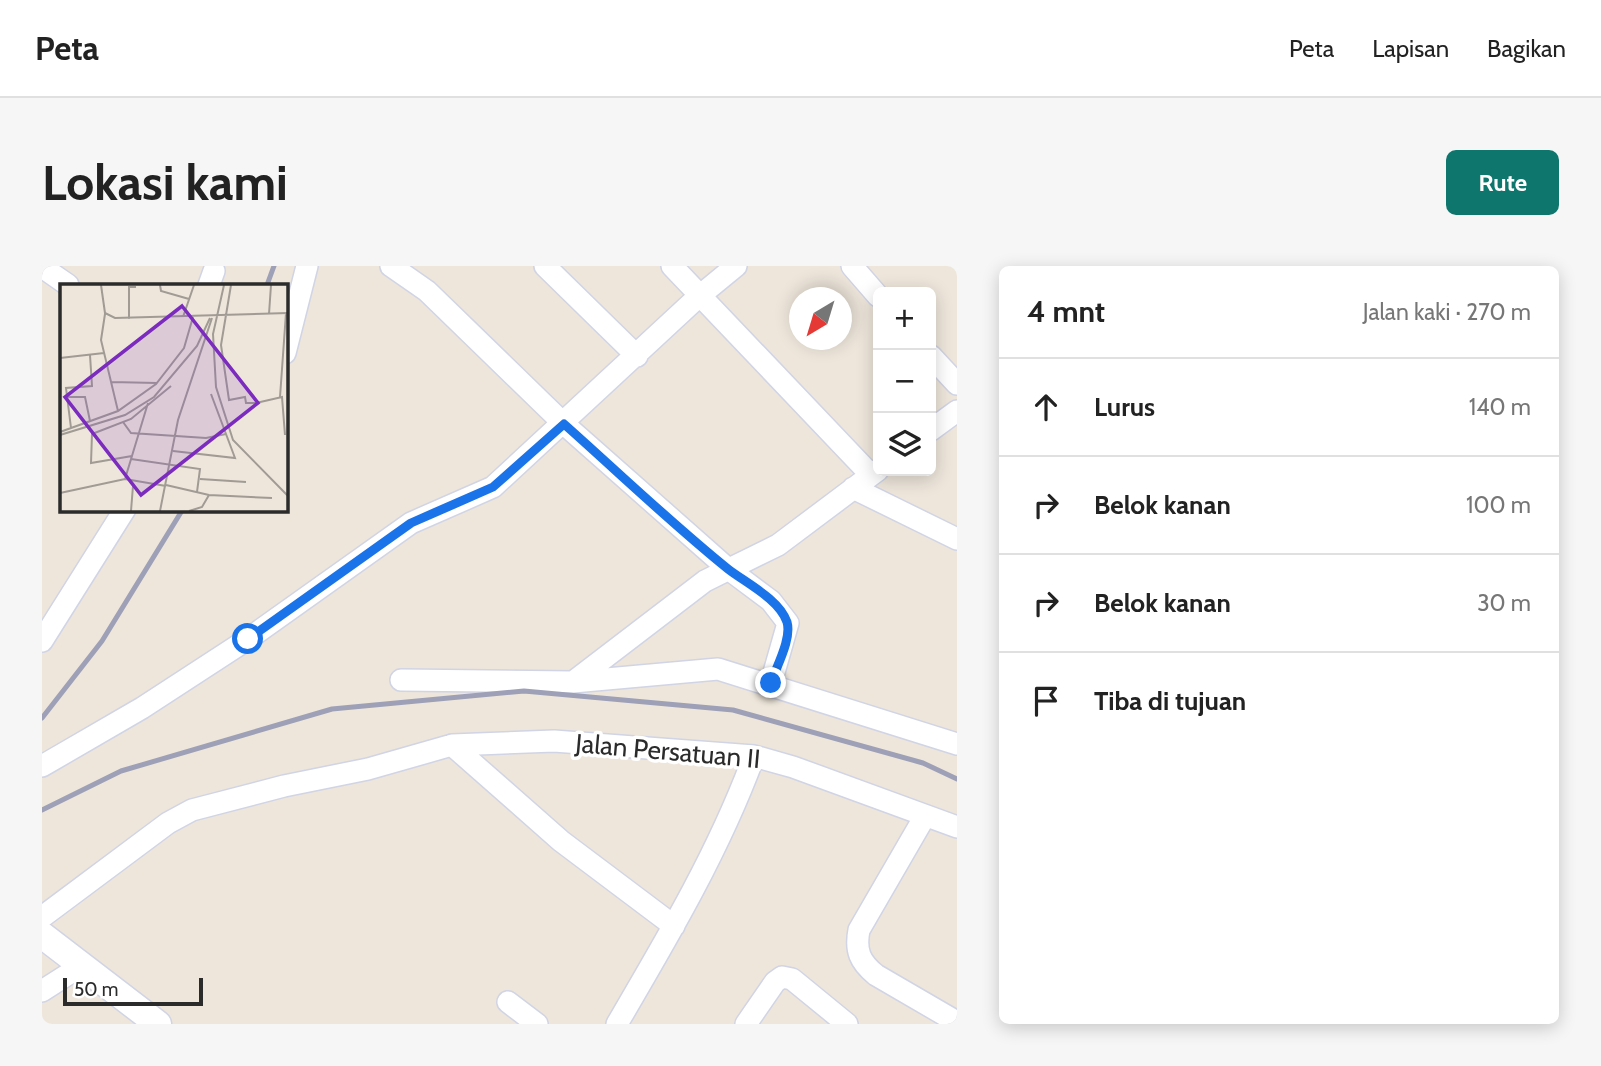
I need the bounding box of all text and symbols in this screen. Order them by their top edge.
text: Peta [35,28,99,68]
text: Peta [1289,34,1334,63]
text: Lapisan [1372,34,1449,63]
text: Bagikan [1487,34,1566,63]
button: Rute [1446,150,1559,215]
text: Lokasi kami [42,153,288,212]
inset map [60,284,287,511]
north arrow [789,287,852,350]
map controls [873,287,936,476]
button: + [873,287,936,350]
text: 4 mnt [1027,293,1105,330]
text: Jalan kaki · 270 m [1363,298,1531,326]
button: − [873,350,936,413]
icon: ahead [1027,388,1065,426]
text: Lurus [1094,391,1155,423]
text: 140 m [1469,393,1531,421]
button: layers [873,413,936,476]
icon: right [1027,486,1065,524]
text: Belok kanan [1094,489,1231,521]
text: 100 m [1466,491,1531,519]
icon: right [1027,584,1065,622]
text: Belok kanan [1094,587,1231,619]
text: 30 m [1477,589,1531,617]
route start [232,623,263,654]
route end [755,667,786,698]
icon: arrive [1027,682,1065,720]
text: Tiba di tujuan [1094,685,1246,717]
street label: Jalan Persatuan II [573,727,762,775]
scale bar [63,975,203,1007]
text: 50 m [74,978,118,1001]

